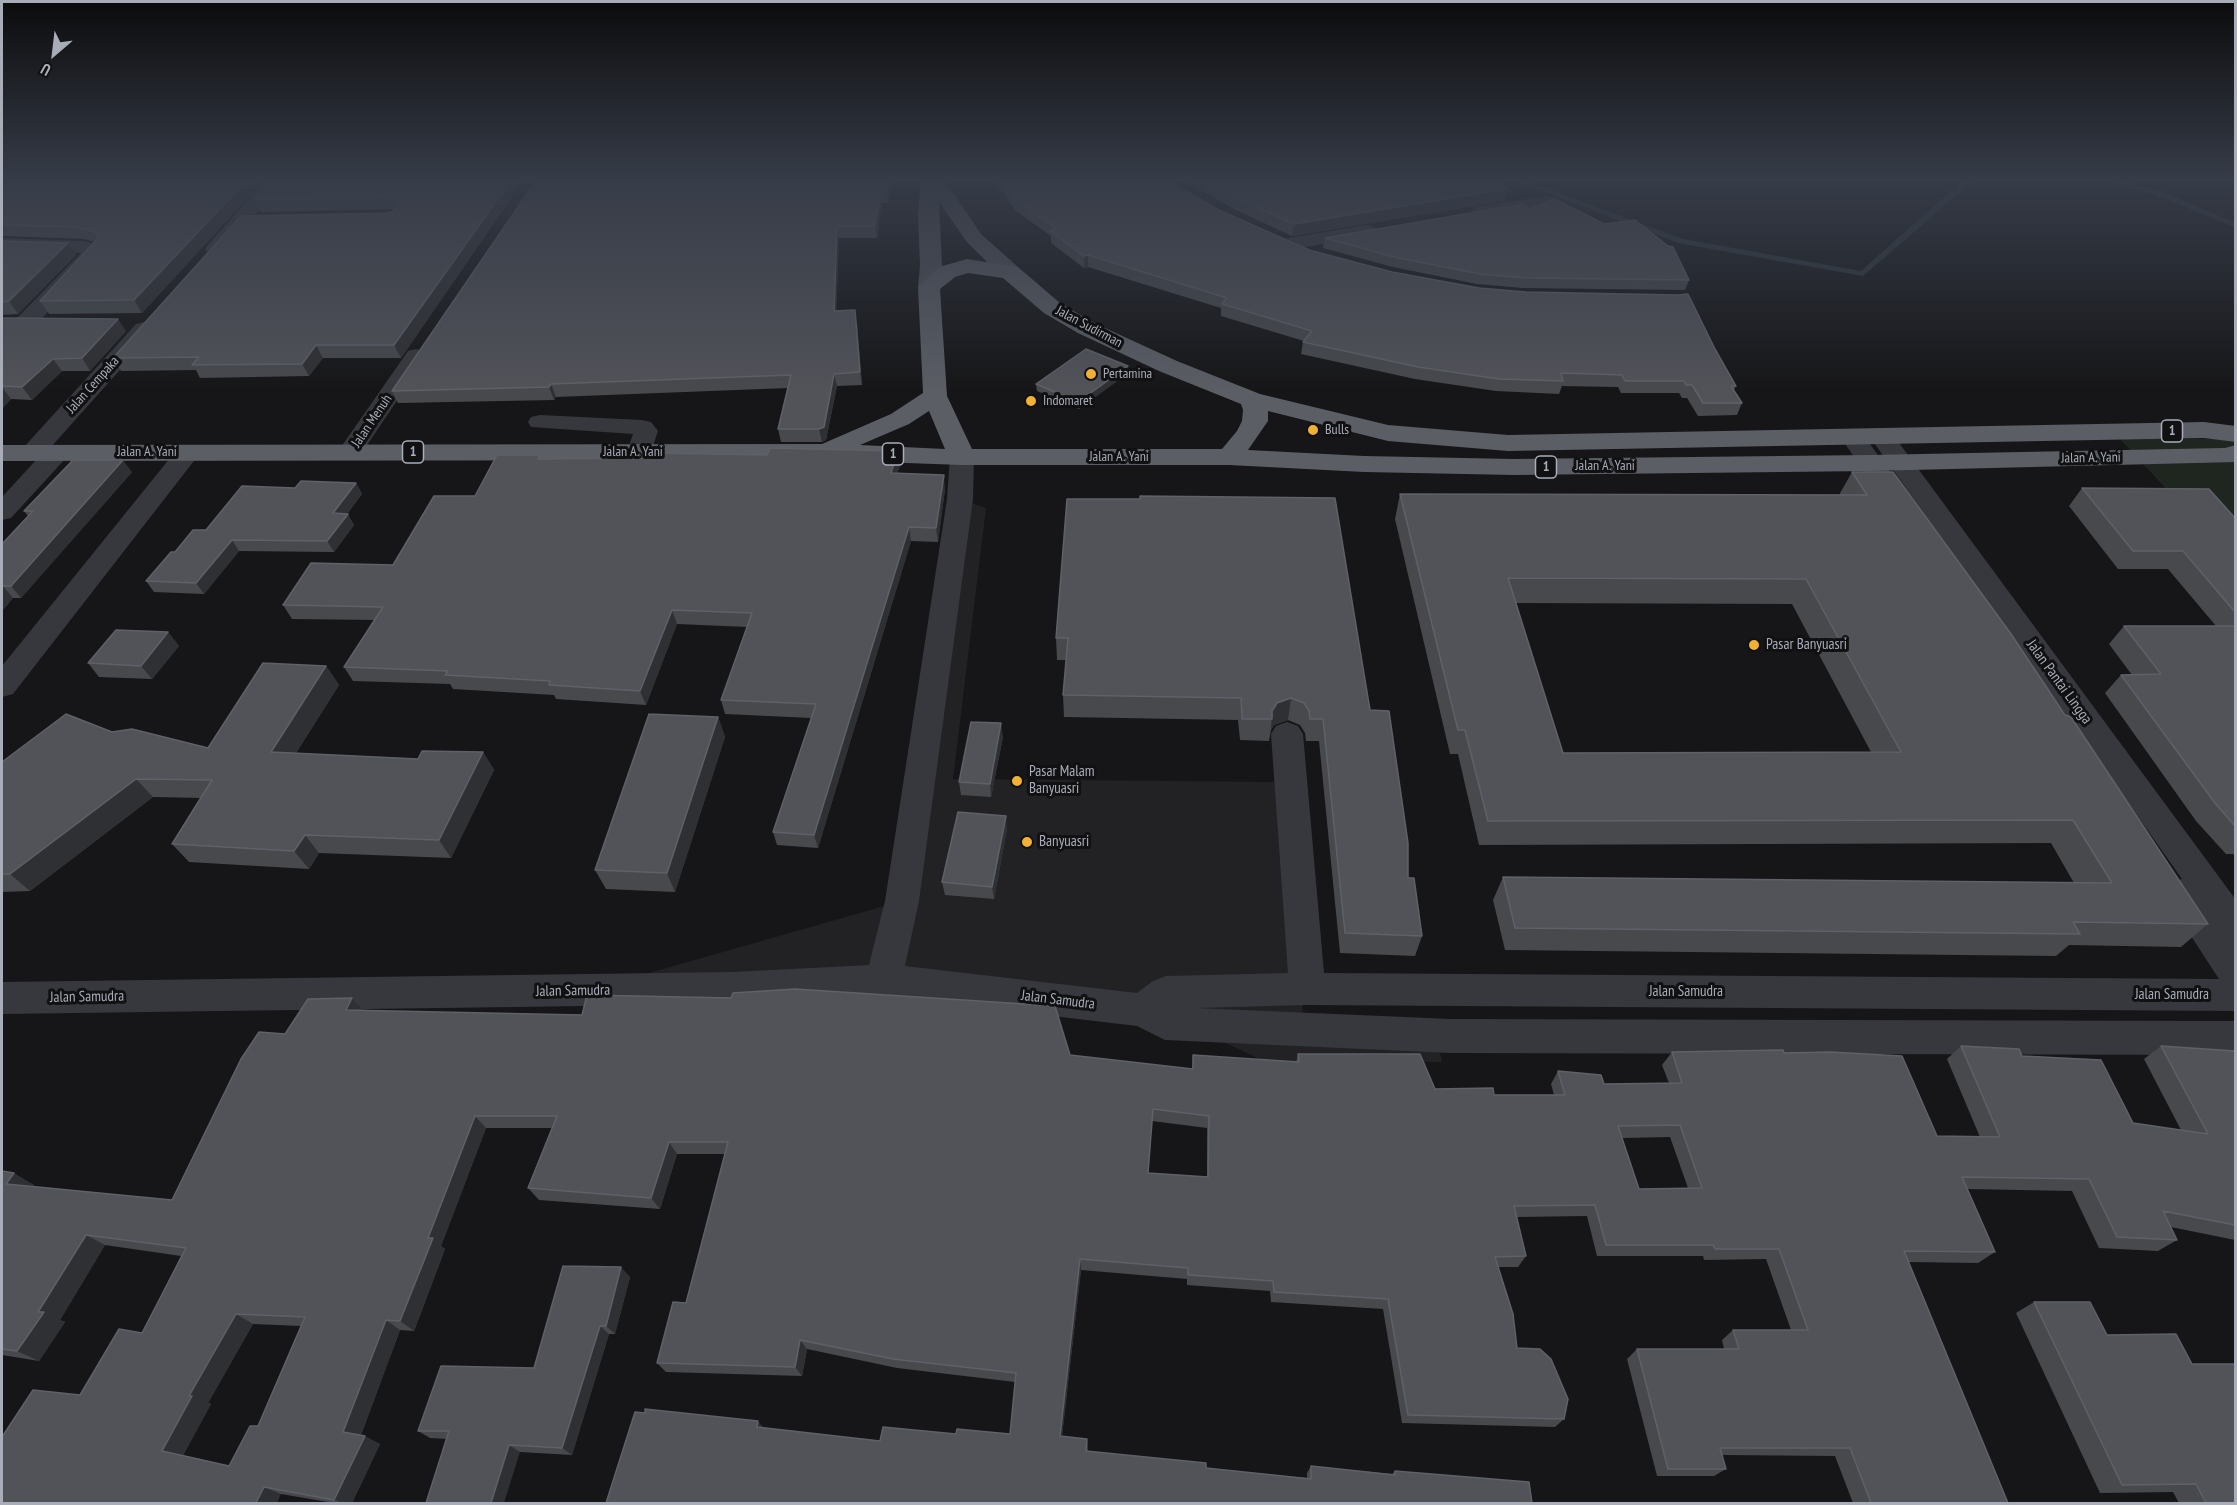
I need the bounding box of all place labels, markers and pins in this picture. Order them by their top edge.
place label: Pertamina [1103,366,1152,382]
marker: Pertamina [1084,367,1098,381]
place label: Indomaret [1043,393,1093,409]
marker: Indomaret [1024,394,1038,408]
place label: Bulls [1325,422,1349,438]
marker: Bulls [1306,423,1320,437]
place label: Pasar Banyuasri [1766,636,1847,654]
marker: Pasar Banyuasri [1747,638,1761,652]
place label: Pasar Malam Banyuasri [1029,763,1095,798]
marker: Pasar Malam Banyuasri [1010,774,1024,788]
place label: Banyuasri [1039,833,1089,851]
marker: Banyuasri [1020,835,1034,849]

